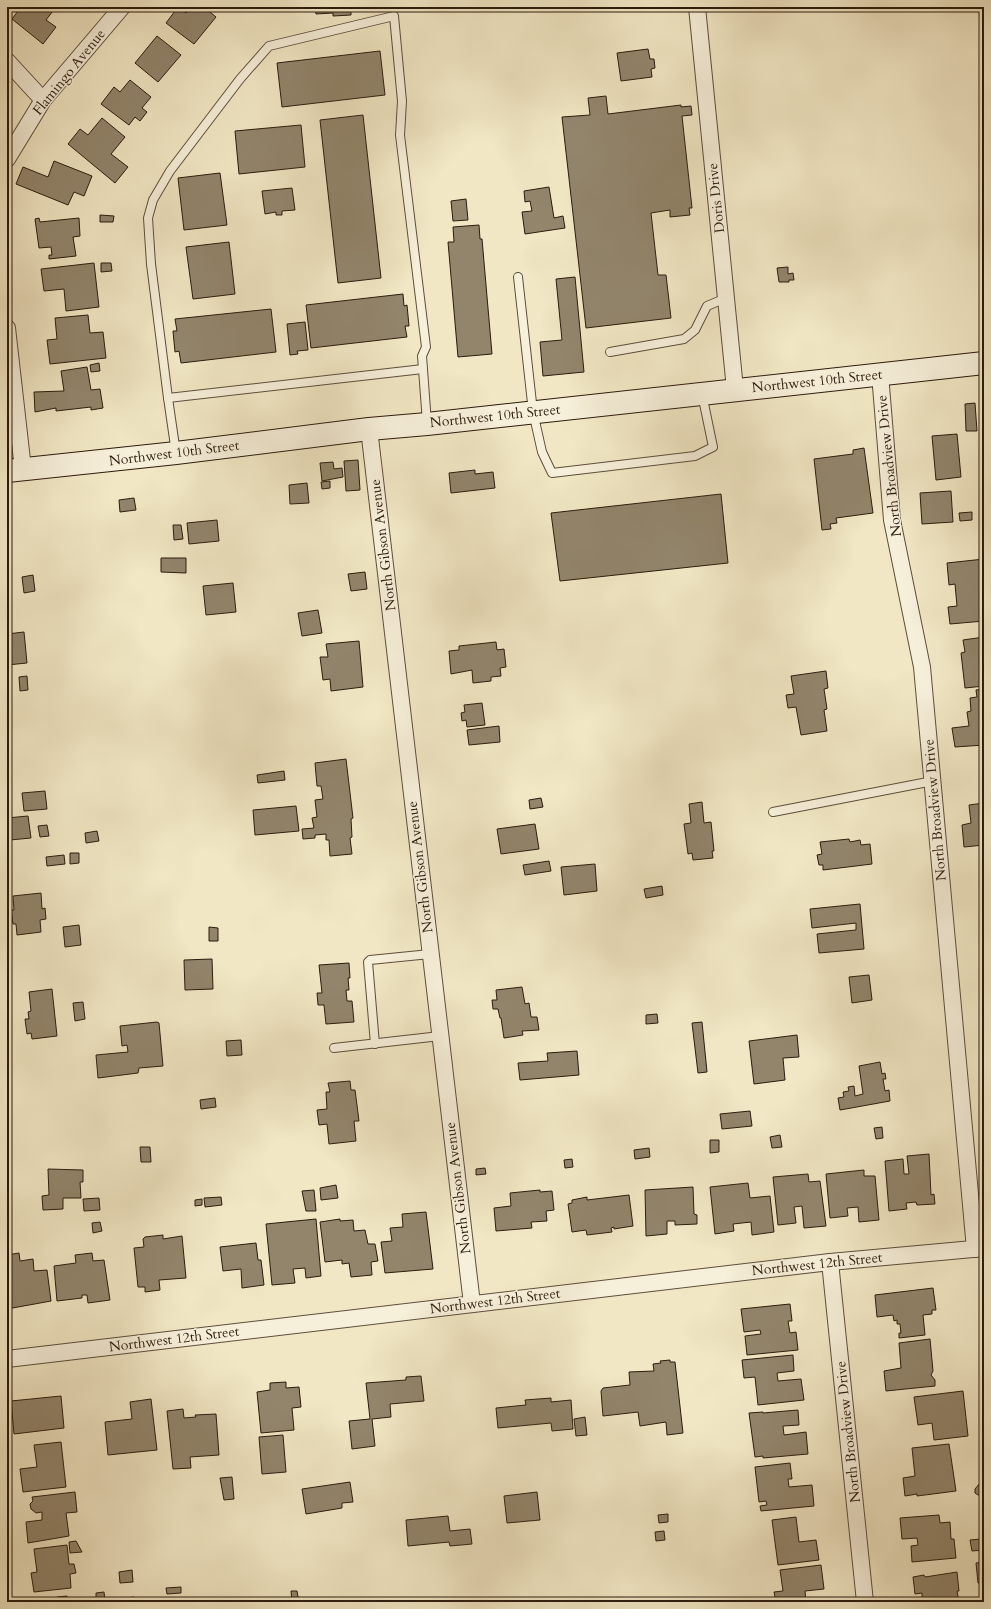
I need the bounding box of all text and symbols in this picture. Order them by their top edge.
street label: Flamingo Avenue [28,25,110,119]
street label: Doris Drive [703,162,729,234]
street label: Northwest 10th Street [751,365,884,397]
street label: North Broadview Drive [872,394,906,538]
street label: Northwest 10th Street [429,400,562,432]
street label: Northwest 10th Street [108,436,241,470]
street label: North Gibson Avenue [366,478,400,612]
street label: North Broadview Drive [919,738,951,882]
street label: North Gibson Avenue [403,800,437,934]
street label: North Gibson Avenue [441,1121,475,1255]
street label: Northwest 12th Street [751,1248,884,1280]
street label: Northwest 12th Street [429,1284,562,1318]
street label: Northwest 12th Street [108,1322,241,1356]
street label: North Broadview Drive [831,1360,865,1504]

